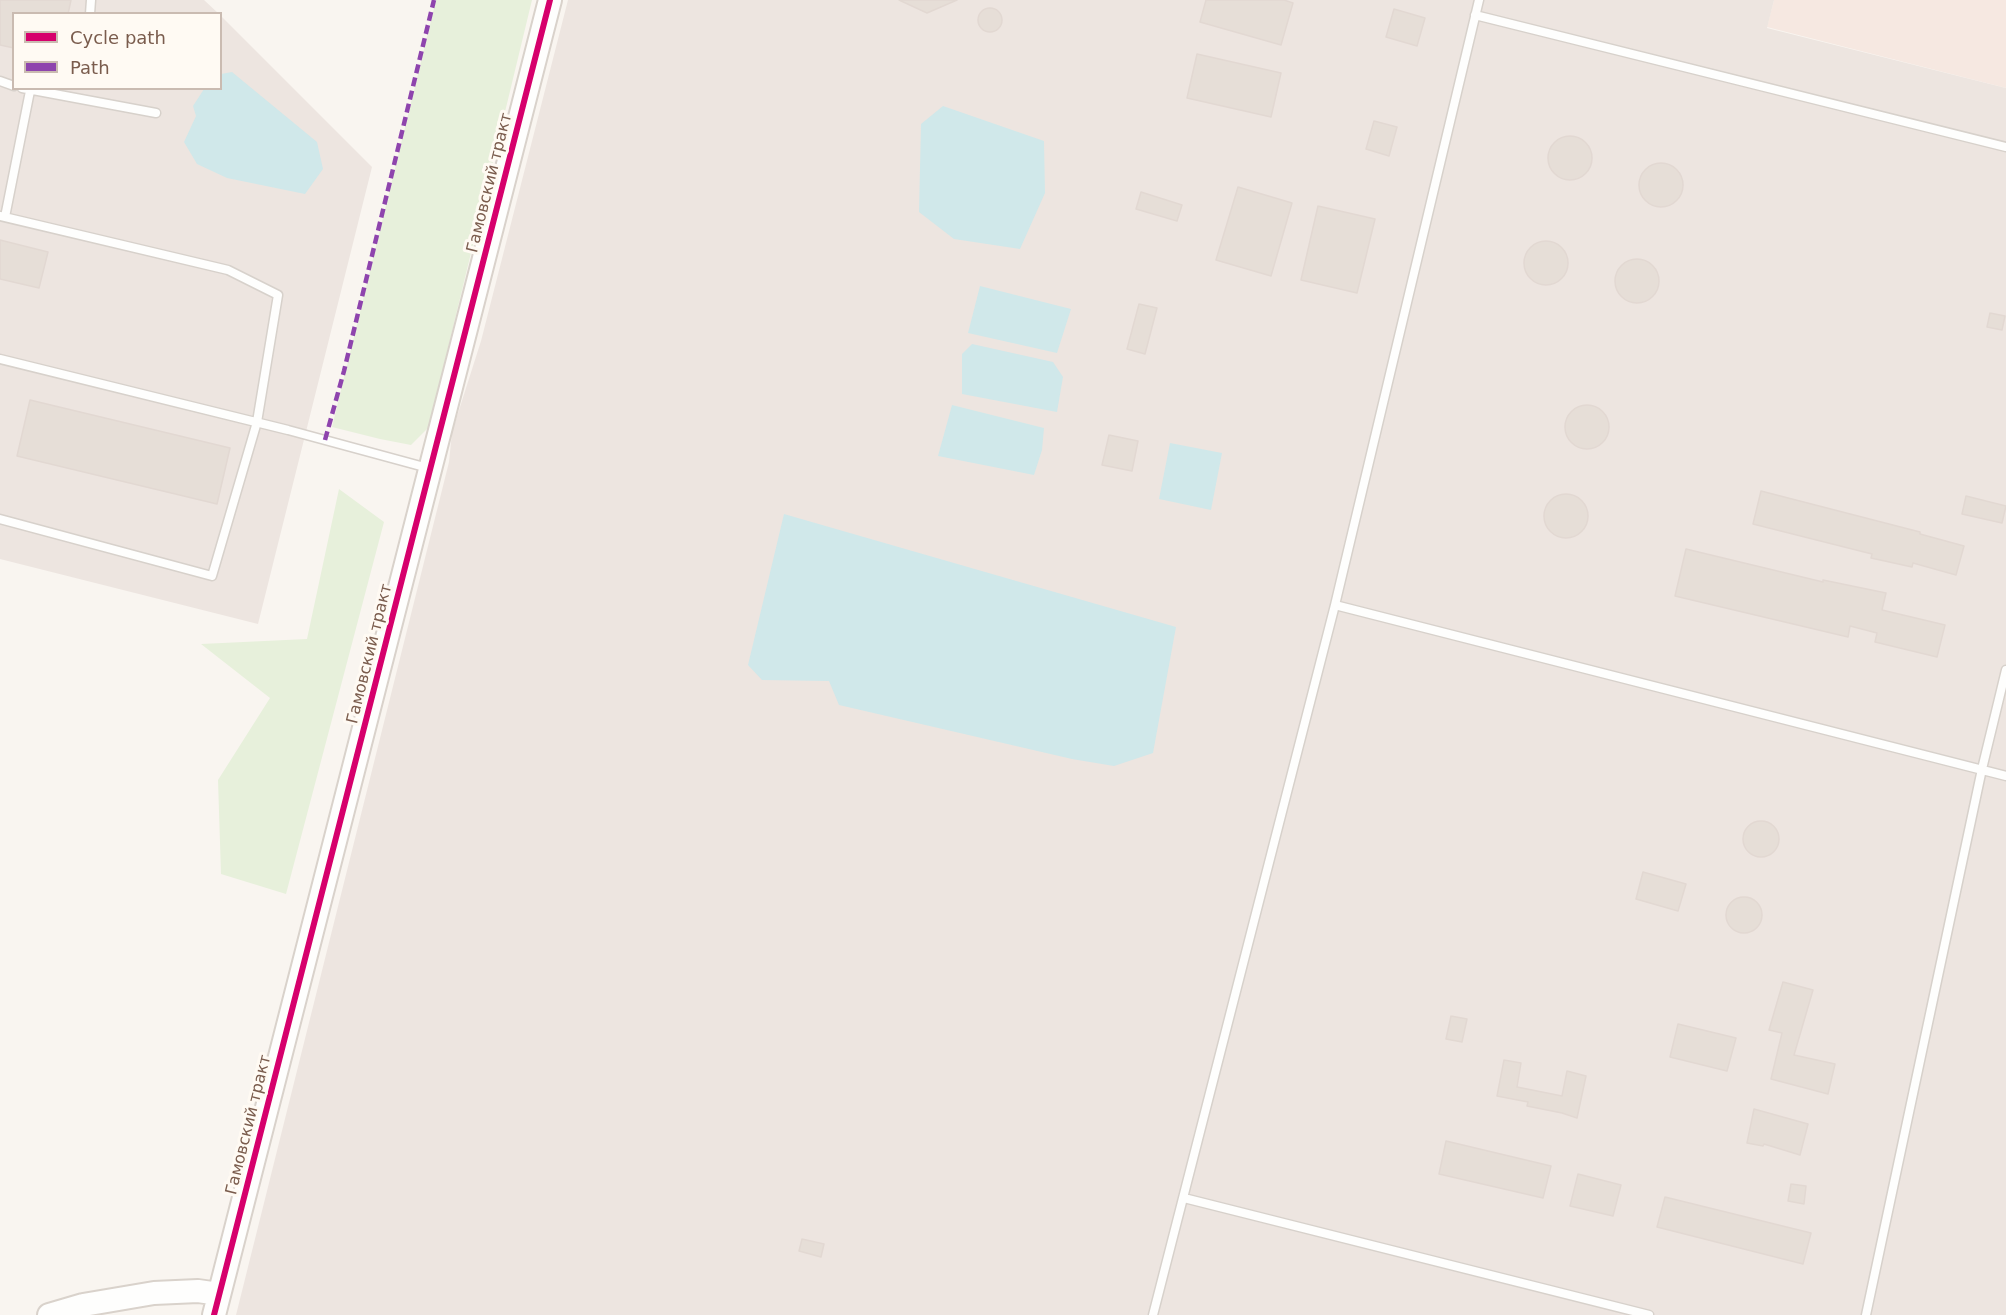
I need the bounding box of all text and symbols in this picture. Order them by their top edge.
legend [12,12,222,90]
text: Cycle path [70,27,166,48]
text: Path [70,57,110,78]
street label: Гамовский тракт [463,111,517,255]
street label: Гамовский тракт [343,582,397,726]
street label: Гамовский тракт [222,1053,276,1197]

